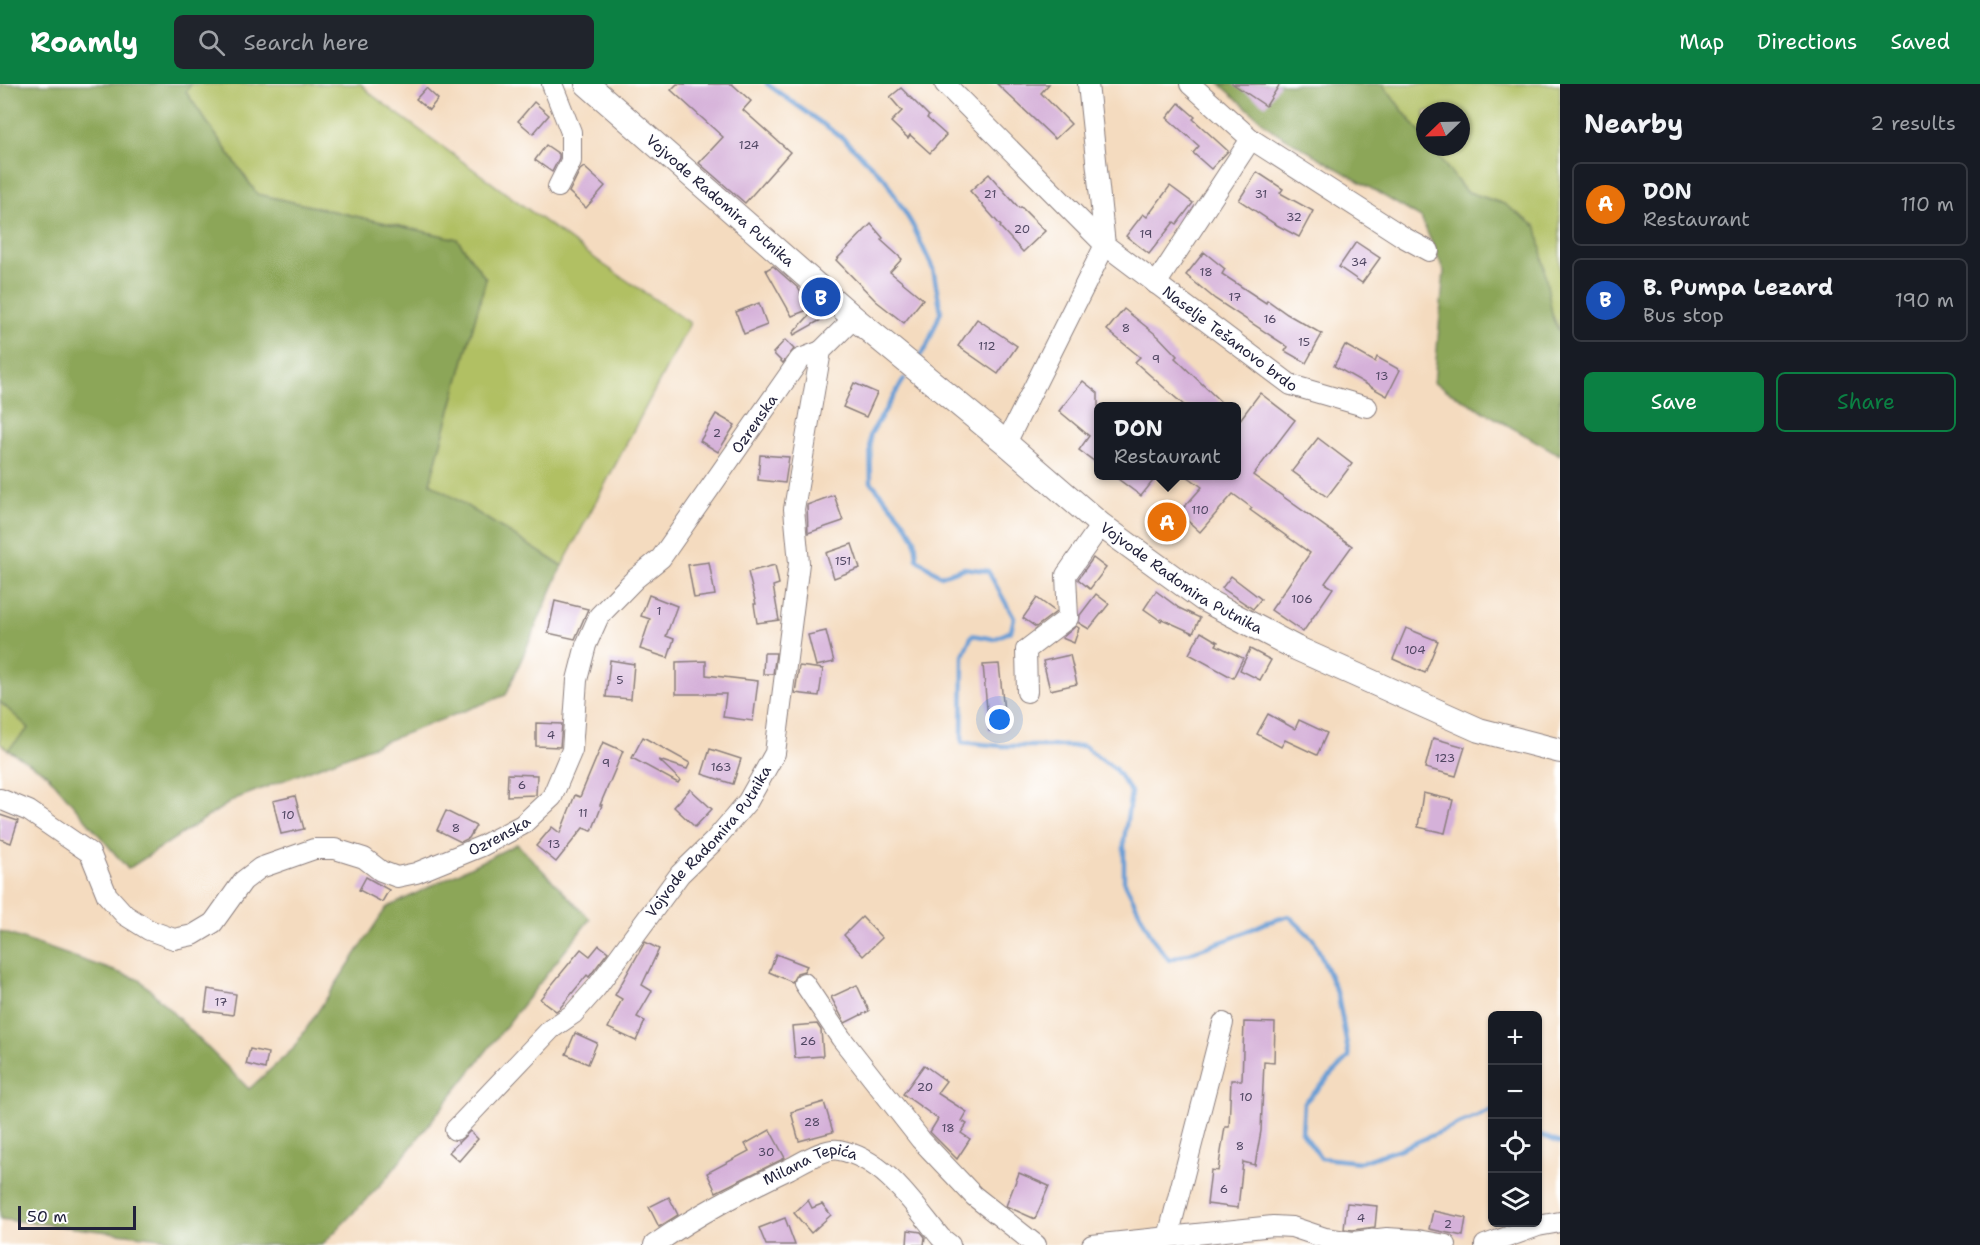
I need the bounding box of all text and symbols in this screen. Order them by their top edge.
search box [174,15,594,69]
text: Roamly [30,23,138,61]
icon: search [195,26,228,59]
text: Search here [243,28,369,57]
text: Map [1679,28,1724,56]
text: Directions [1757,28,1857,56]
text: Saved [1890,28,1950,56]
north arrow [1416,102,1470,156]
text: Nearby [1584,106,1683,141]
text: 2 results [1870,110,1956,136]
street label: Vojvode Radomira Putnika [642,130,799,272]
house number: 124 [739,137,759,153]
text: DON [1643,177,1692,206]
house number: 21 [984,186,996,202]
house number: 31 [1255,186,1267,202]
text: A [1598,191,1613,217]
text: 110 m [1900,191,1954,217]
text: Restaurant [1643,206,1750,232]
house number: 32 [1286,209,1302,225]
house number: 20 [1014,221,1030,237]
house number: 19 [1140,226,1152,242]
house number: 34 [1351,254,1367,270]
house number: 18 [1199,264,1213,280]
text: B. Pumpa Lezard [1643,273,1833,302]
pin: B [802,274,840,320]
street label: Naselje Tešanovo brdo [1158,282,1299,396]
text: B [1599,287,1612,313]
text: 190 m [1895,287,1954,313]
house number: 17 [1229,289,1241,305]
text: Bus stop [1643,302,1724,328]
house number: 16 [1263,311,1277,327]
house number: 8 [1122,320,1130,336]
house number: 15 [1298,334,1310,350]
house number: 112 [978,338,996,354]
house number: 9 [1152,351,1160,367]
house number: 13 [1376,368,1388,384]
button: Save [1584,372,1764,432]
button: Share [1776,372,1956,432]
street label: Ozrenska [727,390,782,457]
popup [1094,402,1241,480]
text: DON [1114,414,1163,443]
house number: 2 [713,425,721,441]
text: Restaurant [1114,443,1221,469]
pin: A [1148,500,1186,544]
house number: 110 [1191,502,1209,518]
street label: Vojvode Radomira Putnika [1096,518,1267,639]
house number: 151 [835,553,851,569]
house number: 106 [1291,591,1313,607]
house number: 1 [656,603,662,619]
house number: 104 [1404,642,1426,658]
house number: 5 [616,672,624,688]
your location [985,705,1014,734]
house number: 4 [547,727,555,743]
house number: 123 [1435,750,1455,766]
house number: 9 [602,755,610,771]
house number: 163 [711,759,731,775]
street label: Vojvode Radomira Putnika [641,761,776,922]
house number: 6 [518,777,526,793]
house number: 11 [578,805,588,821]
house number: 10 [281,807,295,823]
street label: Ozrenska [465,811,535,860]
house number: 8 [452,820,460,836]
house number: 13 [548,836,560,852]
house number: 17 [215,994,227,1010]
map controls [1488,1011,1542,1227]
button: + [1488,1011,1542,1065]
house number: 26 [800,1033,816,1049]
button: − [1488,1065,1542,1119]
house number: 20 [917,1079,933,1095]
house number: 10 [1239,1089,1253,1105]
house number: 28 [804,1114,820,1130]
button: locate [1488,1119,1542,1173]
house number: 18 [941,1120,955,1136]
house number: 8 [1236,1138,1244,1154]
street label: Milana Tepića [760,1139,861,1190]
house number: 30 [758,1144,774,1160]
button: layers [1488,1173,1542,1227]
house number: 6 [1220,1181,1228,1197]
scale bar [18,1203,136,1230]
text: 50 m [27,1206,67,1227]
house number: 4 [1357,1210,1365,1226]
house number: 2 [1444,1216,1452,1232]

